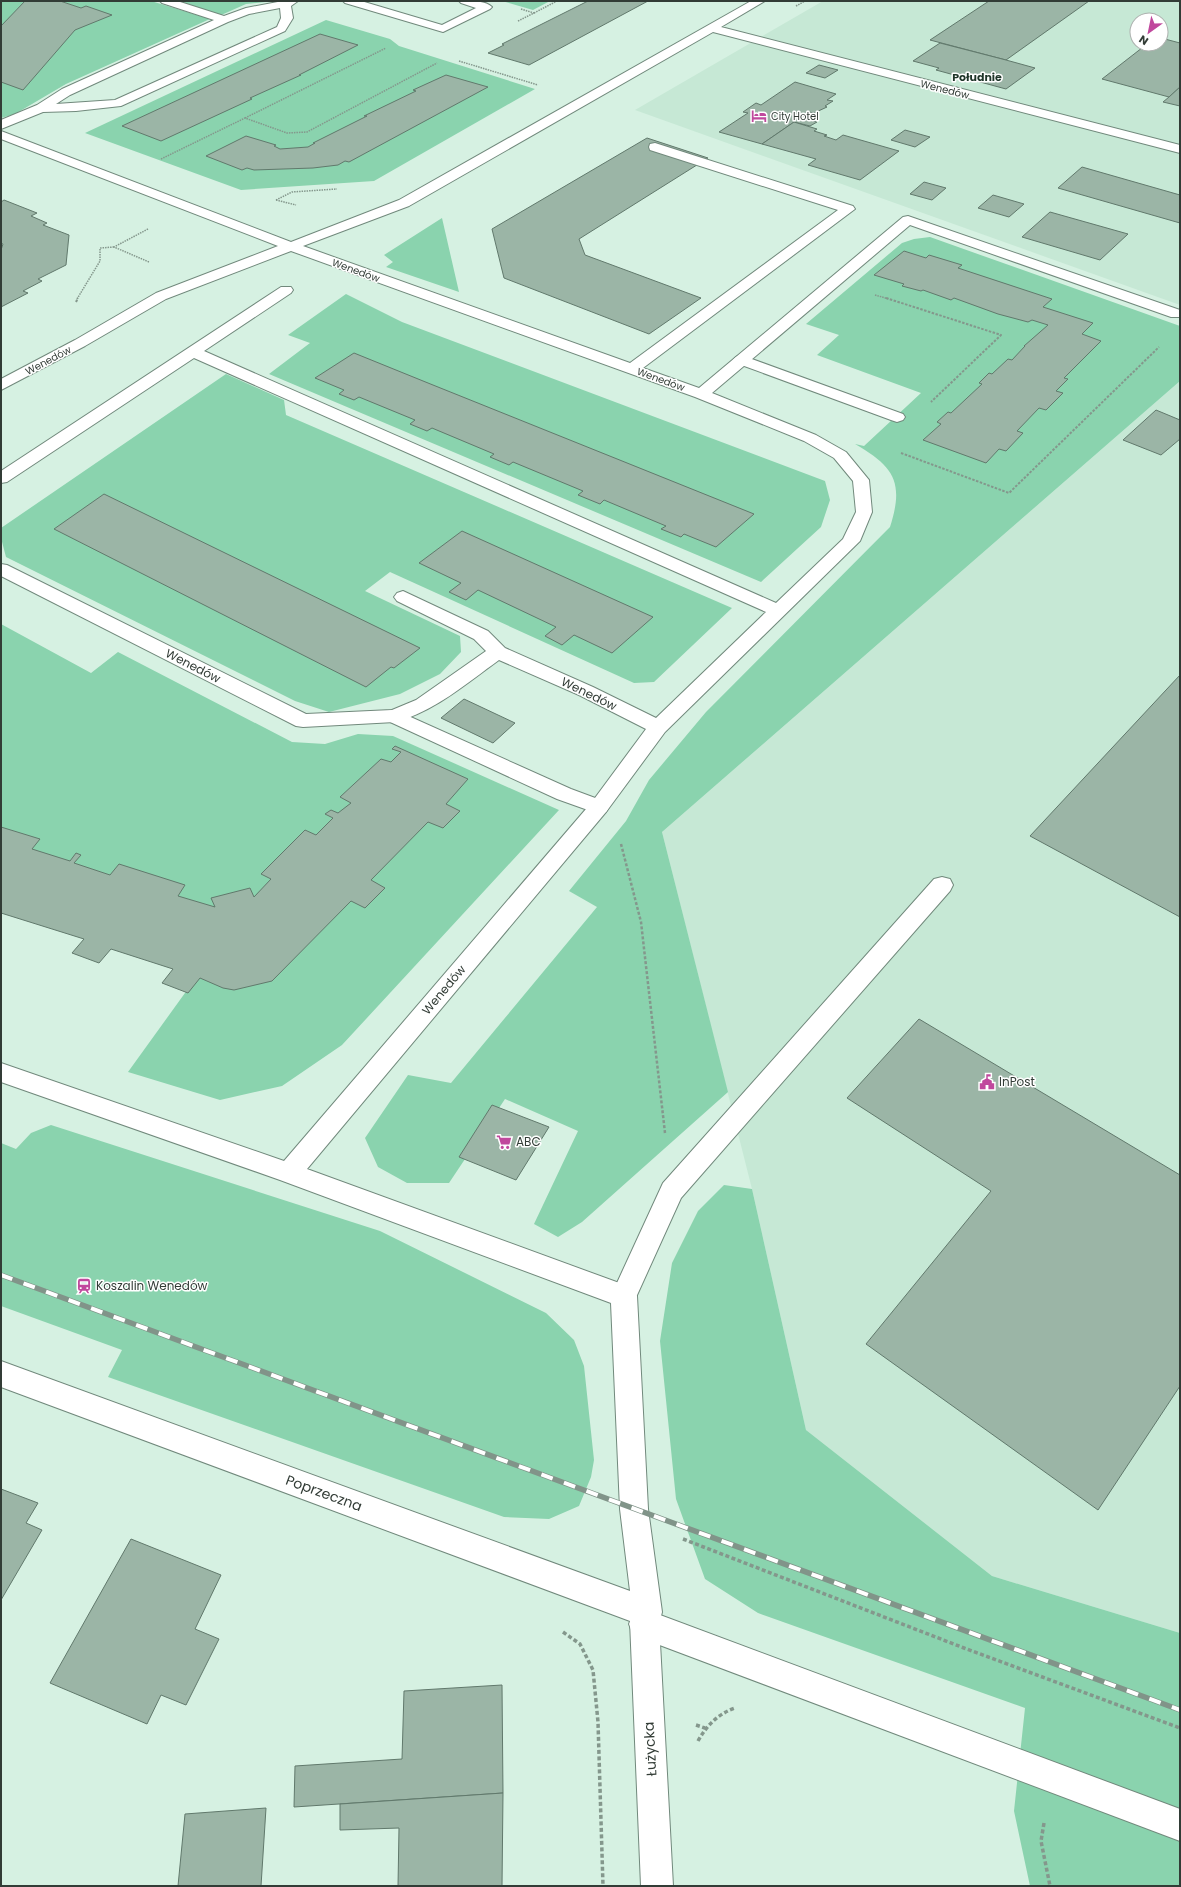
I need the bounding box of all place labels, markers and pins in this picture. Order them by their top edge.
hotel icon: City Hotel [750,107,768,125]
place label: City Hotel [771,109,819,124]
public building icon: InPost [978,1073,996,1091]
place label: InPost [999,1073,1035,1090]
supermarket icon: ABC [495,1133,513,1151]
place label: ABC [516,1133,541,1150]
station icon: Koszalin Wenedów [75,1277,93,1295]
place label: Koszalin Wenedów [96,1277,208,1294]

